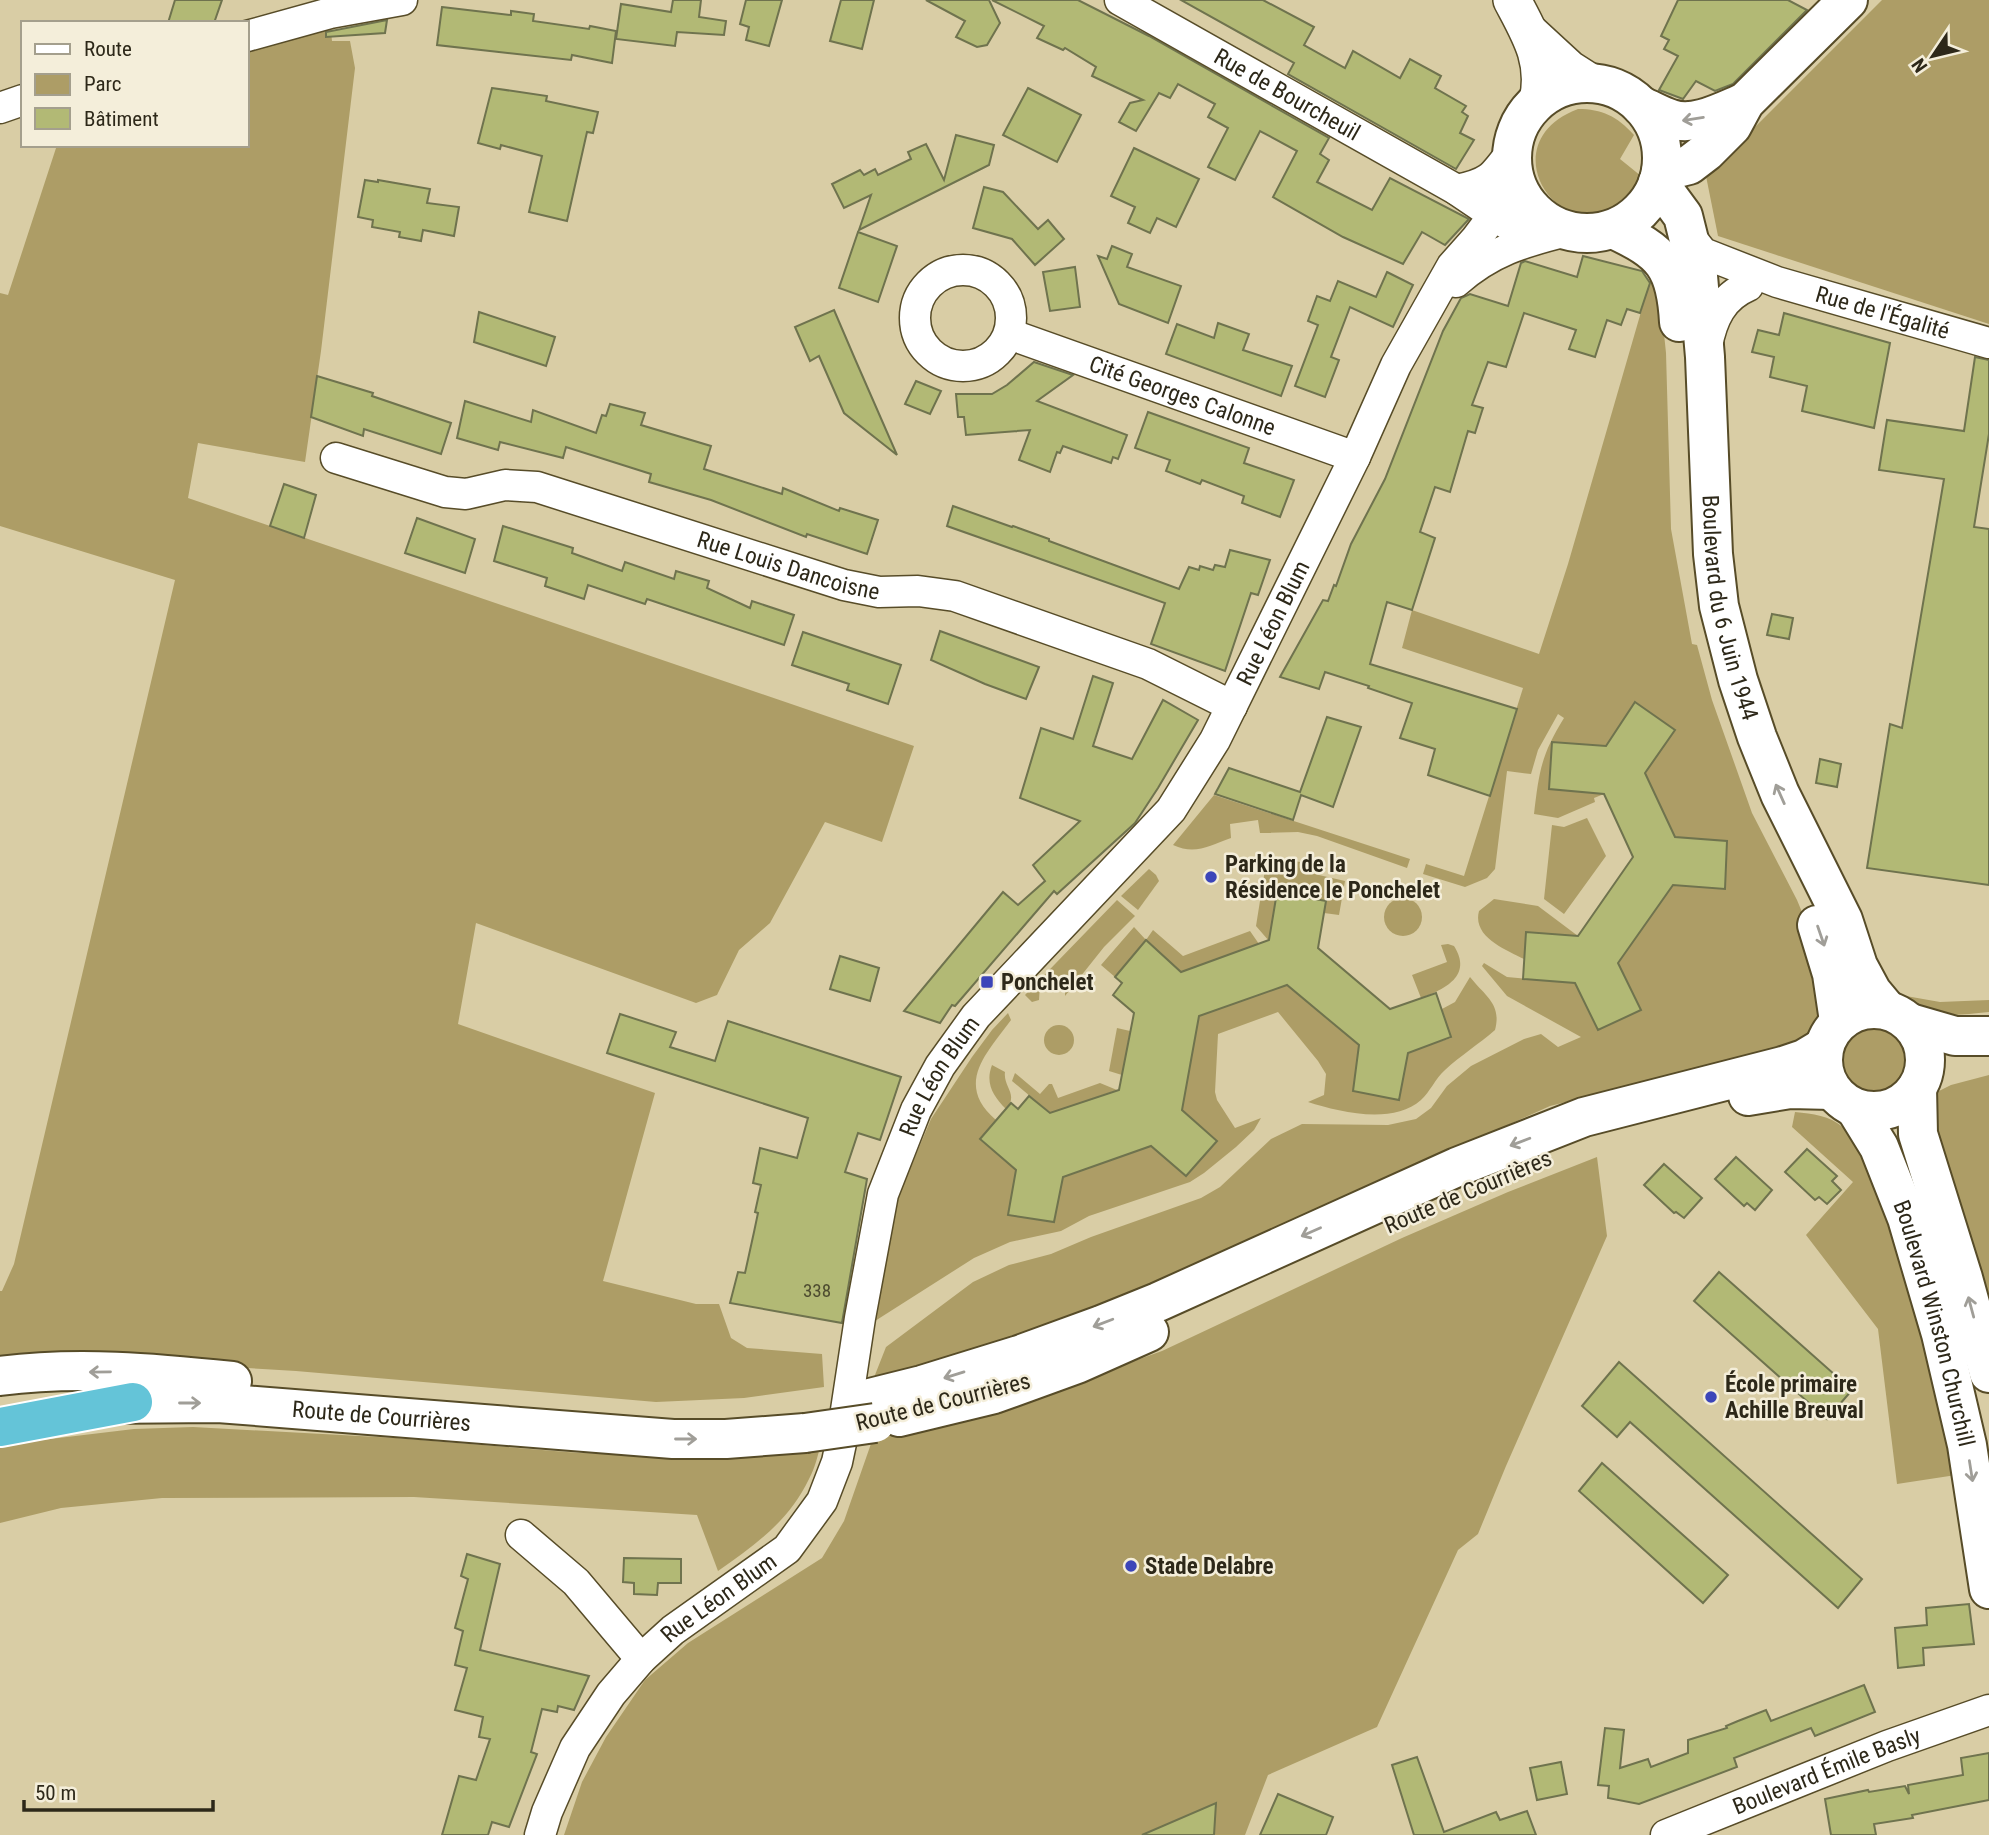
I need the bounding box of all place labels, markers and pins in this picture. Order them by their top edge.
place label: Parking de la Résidence le Ponchelet [1225,851,1440,904]
marker: Parking de la Résidence le Ponchelet [1203,869,1219,885]
place label: Ponchelet [1001,969,1093,996]
marker: Ponchelet [979,974,995,990]
place label: École primaire Achille Breuval [1725,1370,1864,1424]
marker: École primaire Achille Breuval [1703,1389,1719,1405]
place label: Stade Delabre [1145,1553,1273,1580]
marker: Stade Delabre [1123,1558,1139,1574]

